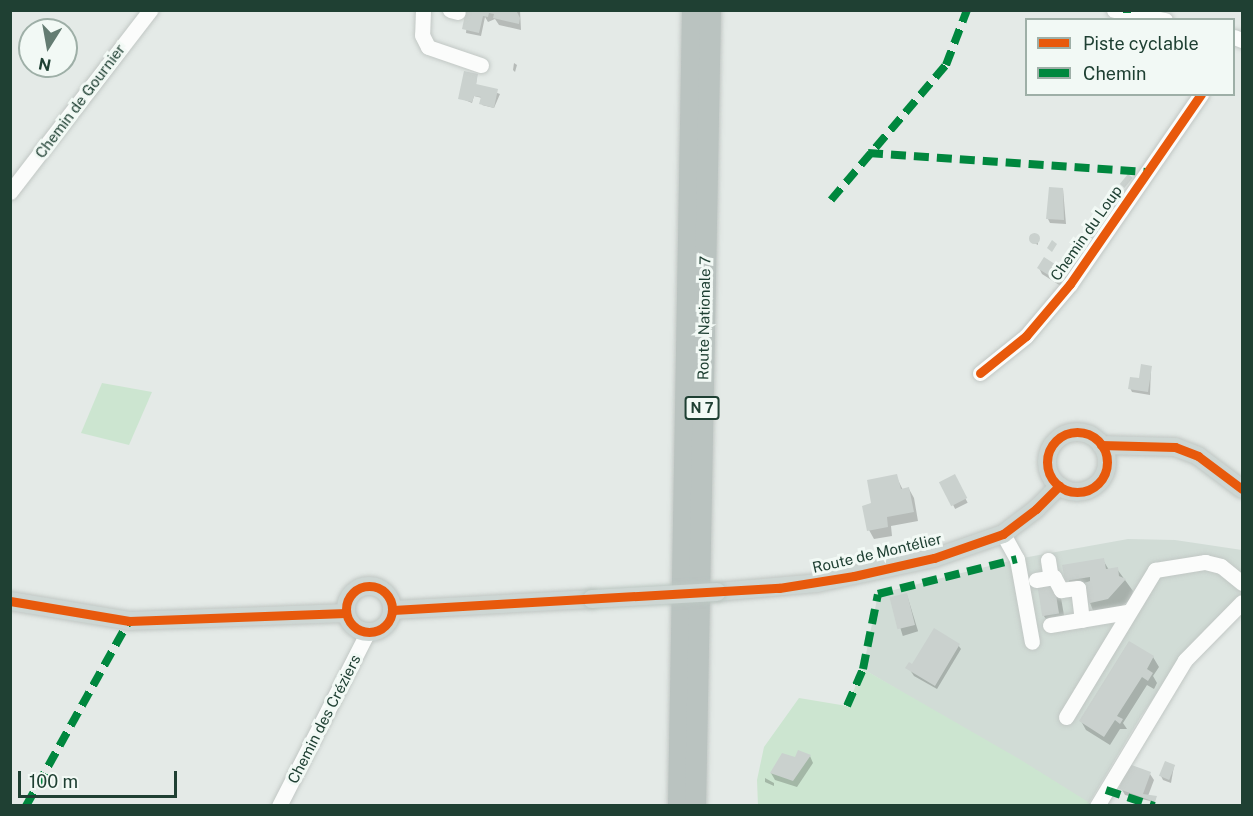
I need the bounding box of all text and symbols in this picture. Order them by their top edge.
north arrow [18,18,78,78]
legend [1025,18,1235,96]
text: Piste cyclable [1083,33,1199,54]
street label: Chemin de Gournier [31,40,129,162]
text: N [37,54,53,75]
text: Chemin [1083,63,1147,84]
street label: Chemin du Loup [1046,182,1126,284]
street label: Route Nationale 7 [694,256,714,380]
road number: N 7 [684,397,720,419]
street label: Route de Montélier [810,529,944,577]
street label: Chemin des Créziers [284,651,364,787]
scale bar [21,759,180,797]
text: 100 m [29,771,78,792]

